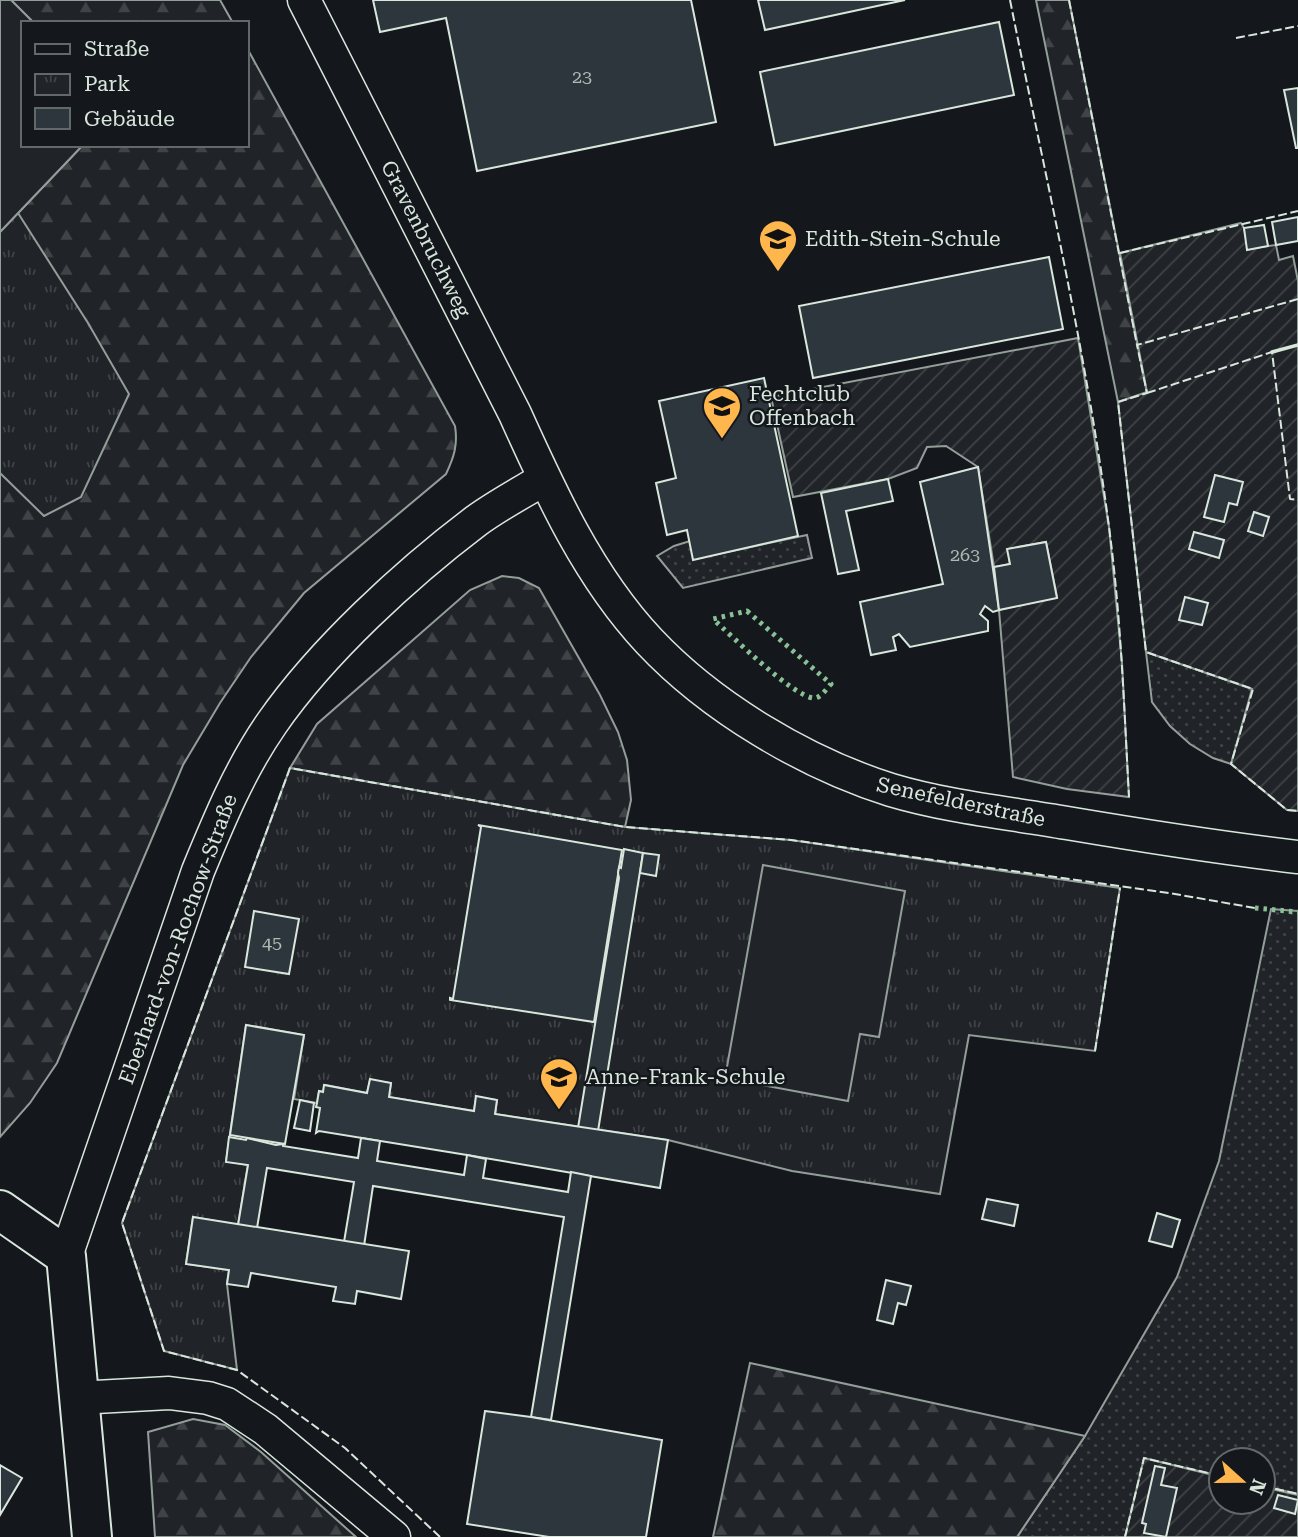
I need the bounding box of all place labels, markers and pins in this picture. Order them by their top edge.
school or university icon: Edith-Stein-Schule [757,218,799,273]
place label: Edith-Stein-Schule [805,227,1001,251]
place label: Fechtclub Offenbach [749,382,856,430]
school or university icon: Fechtclub Offenbach [701,385,743,440]
school or university icon: Anne-Frank-Schule [538,1056,580,1111]
place label: Anne-Frank-Schule [586,1065,785,1089]

